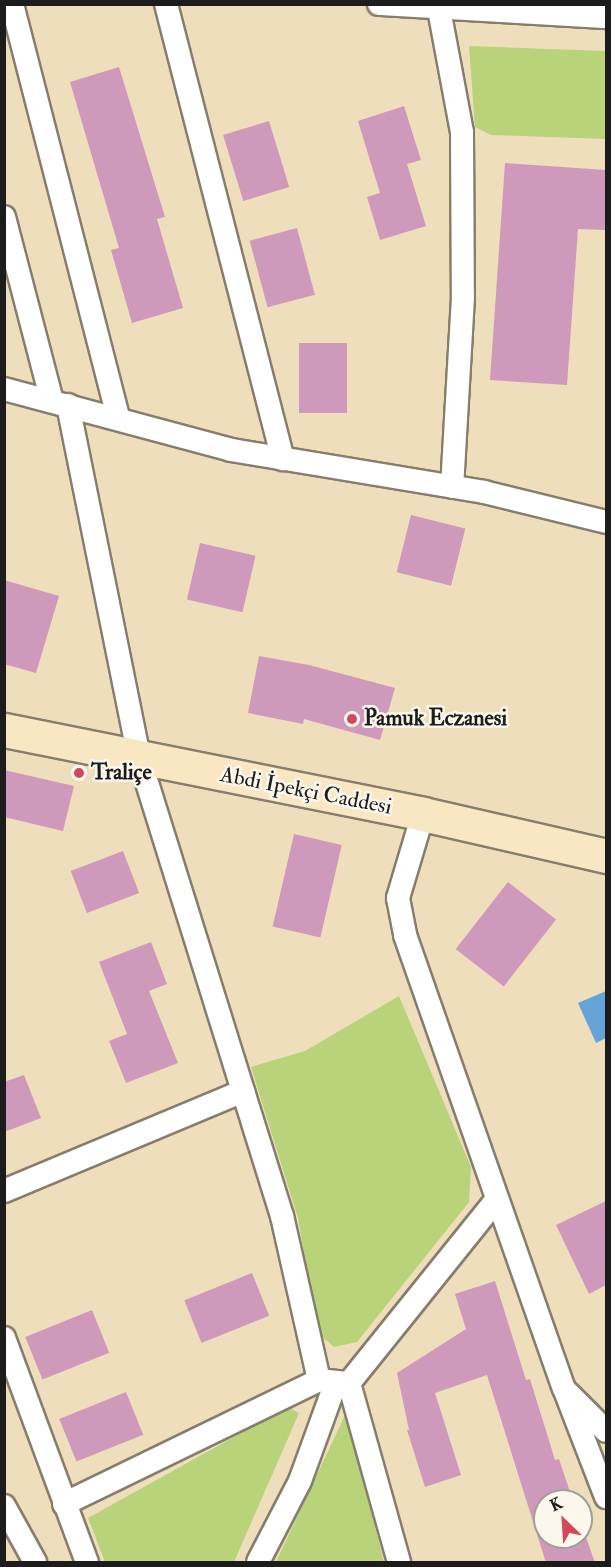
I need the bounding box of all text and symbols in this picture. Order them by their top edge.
place label: Pamuk Eczanesi [364,706,507,732]
marker: Pamuk Eczanesi [345,712,359,726]
place label: Traliçe [91,760,152,786]
street label: Abdi İpekçi Caddesi [218,761,394,821]
marker: Traliçe [72,766,86,780]
north arrow [533,1489,593,1549]
text: K [547,1493,566,1516]

